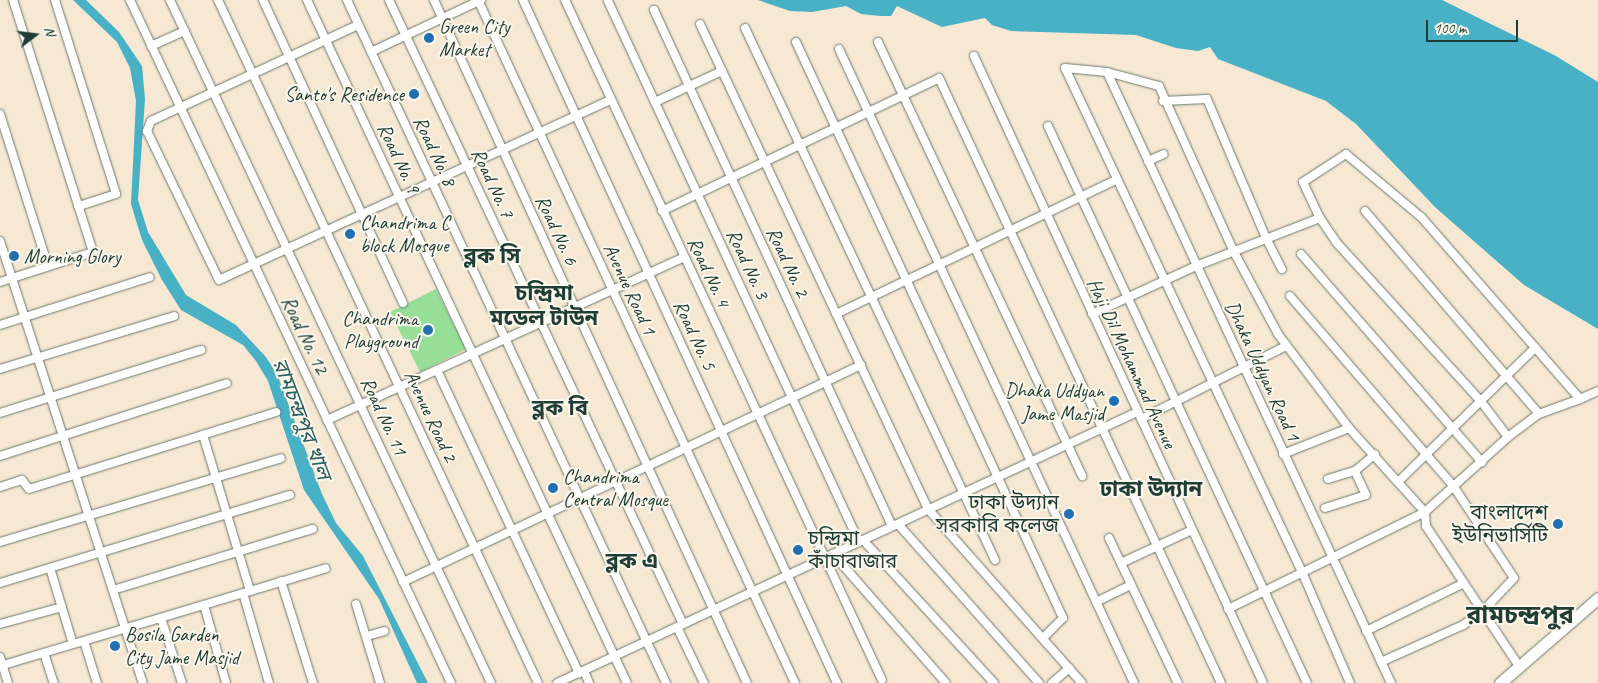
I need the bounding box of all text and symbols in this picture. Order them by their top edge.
north arrow [10,10,60,60]
scale bar [1428,10,1520,42]
place label: Green City Market [439,14,509,61]
text: 100 m [1434,19,1466,38]
text: N [41,25,59,37]
marker: Green City Market [423,32,435,44]
place label: Santo's Residence [285,82,404,106]
marker: Santo's Residence [408,88,420,100]
street label: Road No. 8 [408,112,462,190]
street label: Road No. 9 [372,119,426,197]
street label: Road No. 7 [466,144,520,222]
street label: Road No. 6 [530,191,584,269]
place label: Chandrima C block Mosque [360,210,450,257]
street label: Road No. 2 [761,223,815,301]
street label: Road No. 3 [721,225,775,303]
marker: Chandrima C block Mosque [344,228,356,240]
street label: Road No. 4 [682,233,736,311]
street label: Avenue Road 1 [598,239,662,339]
place label: Morning Glory [24,244,121,268]
district label: ব্লক সি [464,244,520,270]
marker: Morning Glory [8,250,20,262]
street label: Haji Dil Mohammad Avenue [1082,274,1182,452]
district label: চন্দ্রিমা মডেল টাউন [490,280,598,332]
street label: Road No. 12 [276,292,334,378]
street label: Road No. 5 [668,296,722,374]
street label: Dhaka Uddyan Road 1 [1220,297,1306,445]
place label: Chandrima Playground [342,306,418,353]
marker: Chandrima Playground [422,324,434,336]
water label: রামচন্দ্রপুর খাল [267,355,337,483]
street label: Avenue Road 2 [399,366,463,466]
street label: Road No. 11 [355,373,413,459]
place label: Dhaka Uddyan Jame Masjid [1004,378,1104,425]
marker: Dhaka Uddyan Jame Masjid [1108,395,1120,407]
district label: ব্লক বি [532,396,588,422]
place label: Chandrima Central Mosque [563,464,668,511]
district label: ঢাকা উদ্যান [1100,477,1202,503]
marker: Chandrima Central Mosque [547,482,559,494]
place label: ঢাকা উদ্যান সরকারি কলেজ [936,490,1059,537]
place label: বাংলাদেশ ইউনিভার্সিটি [1452,500,1548,547]
marker: ঢাকা উদ্যান সরকারি কলেজ [1063,508,1075,520]
marker: বাংলাদেশ ইউনিভার্সিটি [1552,518,1564,530]
place label: চন্দ্রিমা কাঁচাবাজার [808,526,897,573]
marker: চন্দ্রিমা কাঁচাবাজার [792,544,804,556]
district label: ব্লক এ [606,549,658,575]
district label: রামচন্দ্রপুর [1466,600,1574,630]
place label: Bosila Garden City Jame Masjid [125,622,239,669]
marker: Bosila Garden City Jame Masjid [109,640,121,652]

